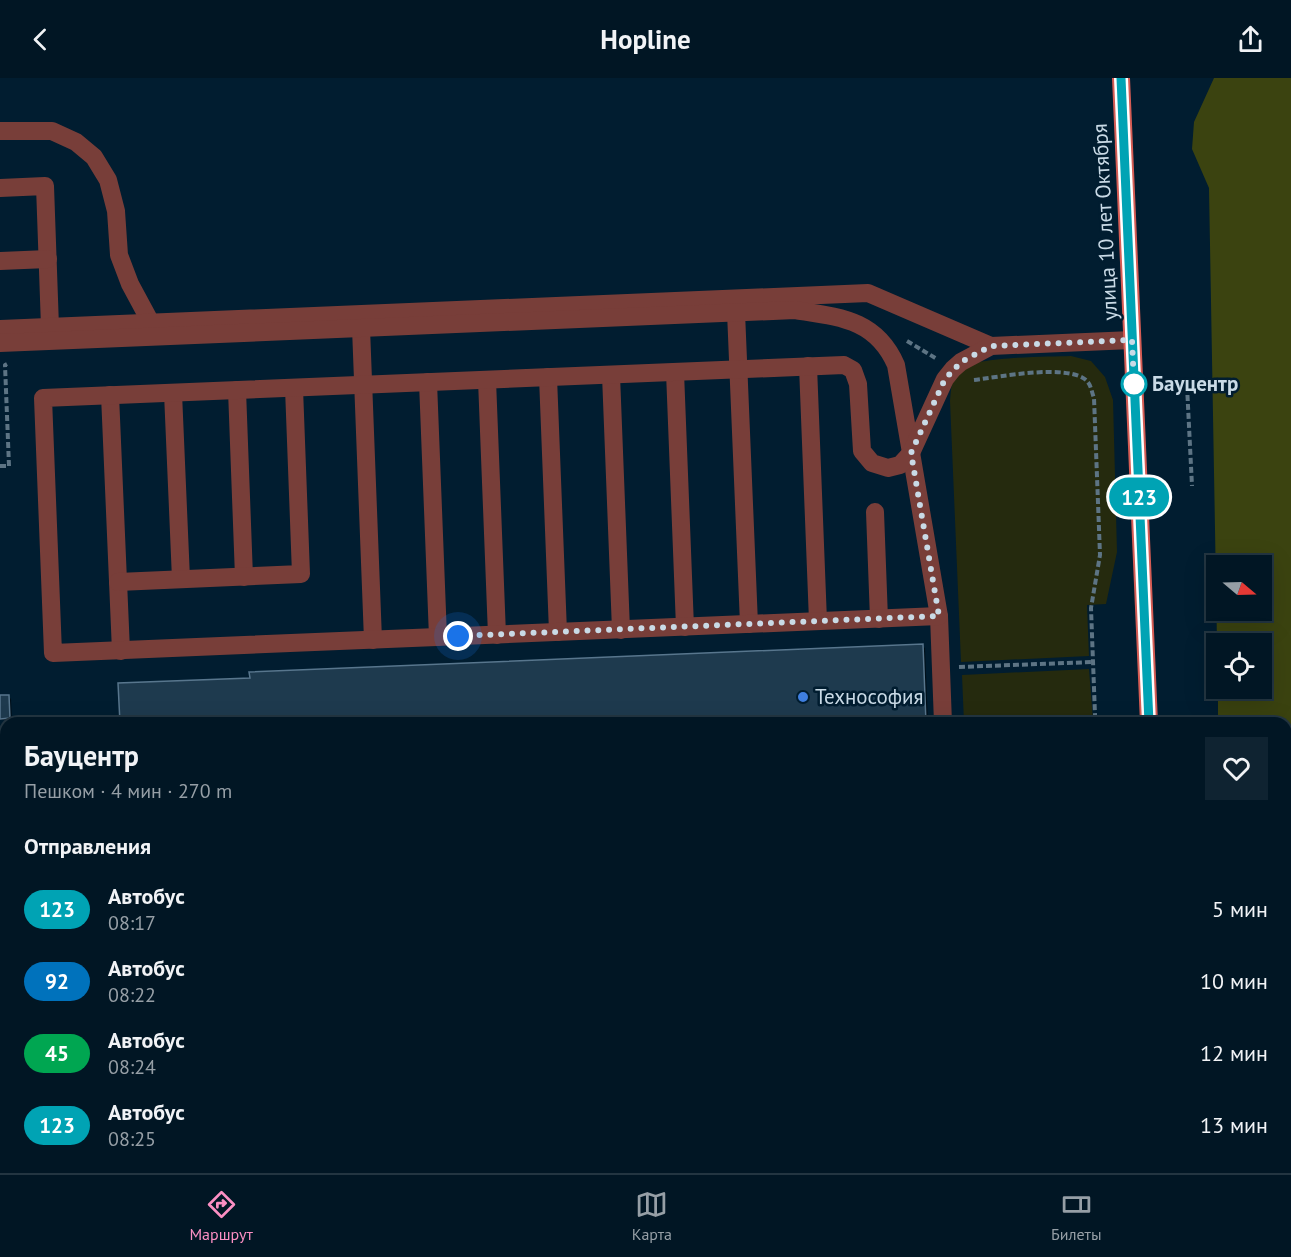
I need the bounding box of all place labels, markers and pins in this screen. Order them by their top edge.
place label: Бауцентр [1152,370,1238,397]
marker: Бауцентр [1121,371,1147,397]
place label: Технософия [815,683,924,710]
marker: Технософия [796,690,810,704]

